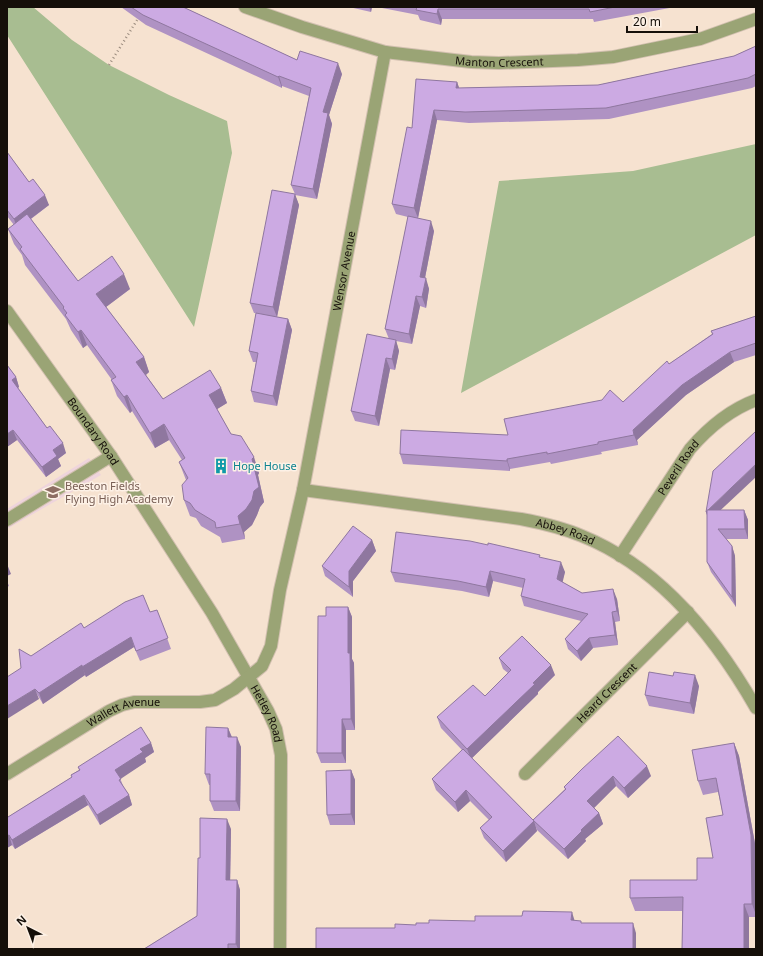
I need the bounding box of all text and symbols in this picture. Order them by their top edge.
scale bar [627,8,697,34]
text: 20 m [633,13,661,30]
street label: Manton Crescent [454,52,544,70]
street label: Wensor Avenue [329,230,358,312]
street label: Boundary Road [64,394,123,468]
street label: Peveril Road [654,436,702,498]
building icon: Hope House [212,457,230,475]
place label: Hope House [233,458,297,473]
place label: Beeston Fields Flying High Academy [65,478,174,506]
school or university icon: Beeston Fields Flying High Academy [44,483,62,501]
street label: Abbey Road [535,514,598,548]
street label: Heard Crescent [573,659,640,726]
street label: Hetley Road [248,682,286,743]
street label: Wallett Avenue [84,694,160,730]
north arrow [8,908,48,948]
text: N [13,912,29,929]

